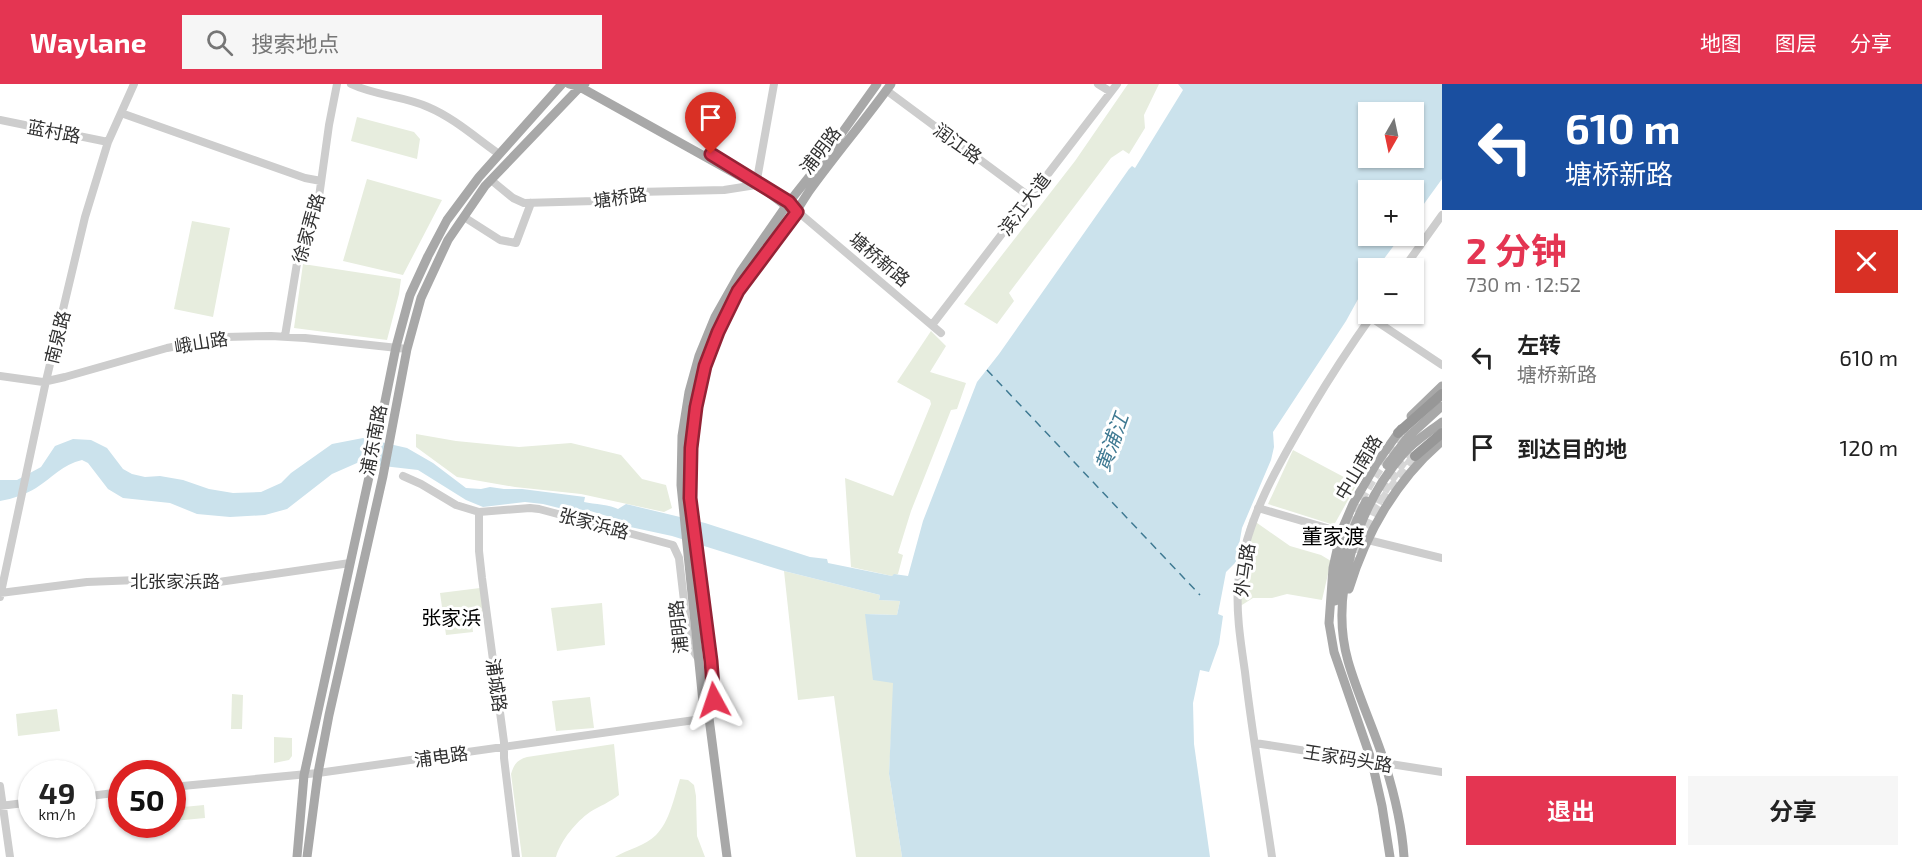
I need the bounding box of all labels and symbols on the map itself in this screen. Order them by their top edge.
pin [685,92,736,154]
north arrow [1358,102,1424,168]
street label: 蓝村路 [25,115,83,147]
street label: 润江路 [930,118,986,168]
street label: 浦明路 [795,122,845,178]
street label: 滨江大道 [994,169,1054,239]
street label: 塘桥路 [592,182,648,212]
street label: 徐家弄路 [288,190,328,266]
street label: 塘桥新路 [845,227,915,291]
street label: 南泉路 [40,308,74,366]
street label: 峨山路 [173,327,229,357]
street label: 浦东南路 [355,403,391,477]
water label: 黄浦江 [1089,408,1133,474]
street label: 中山南路 [1330,430,1386,504]
street label: 张家浜路 [556,503,632,543]
district label: 董家渡 [1302,523,1365,548]
street label: 外马路 [1229,542,1259,598]
street label: 北张家浜路 [130,570,220,592]
street label: 浦明路 [664,599,692,655]
district label: 张家浜 [421,605,481,629]
street label: 浦城路 [482,657,512,713]
position arrow [682,668,746,732]
street label: 王家码头路 [1302,740,1394,776]
street label: 浦电路 [413,741,469,771]
speed limit sign: 50 [108,760,186,838]

